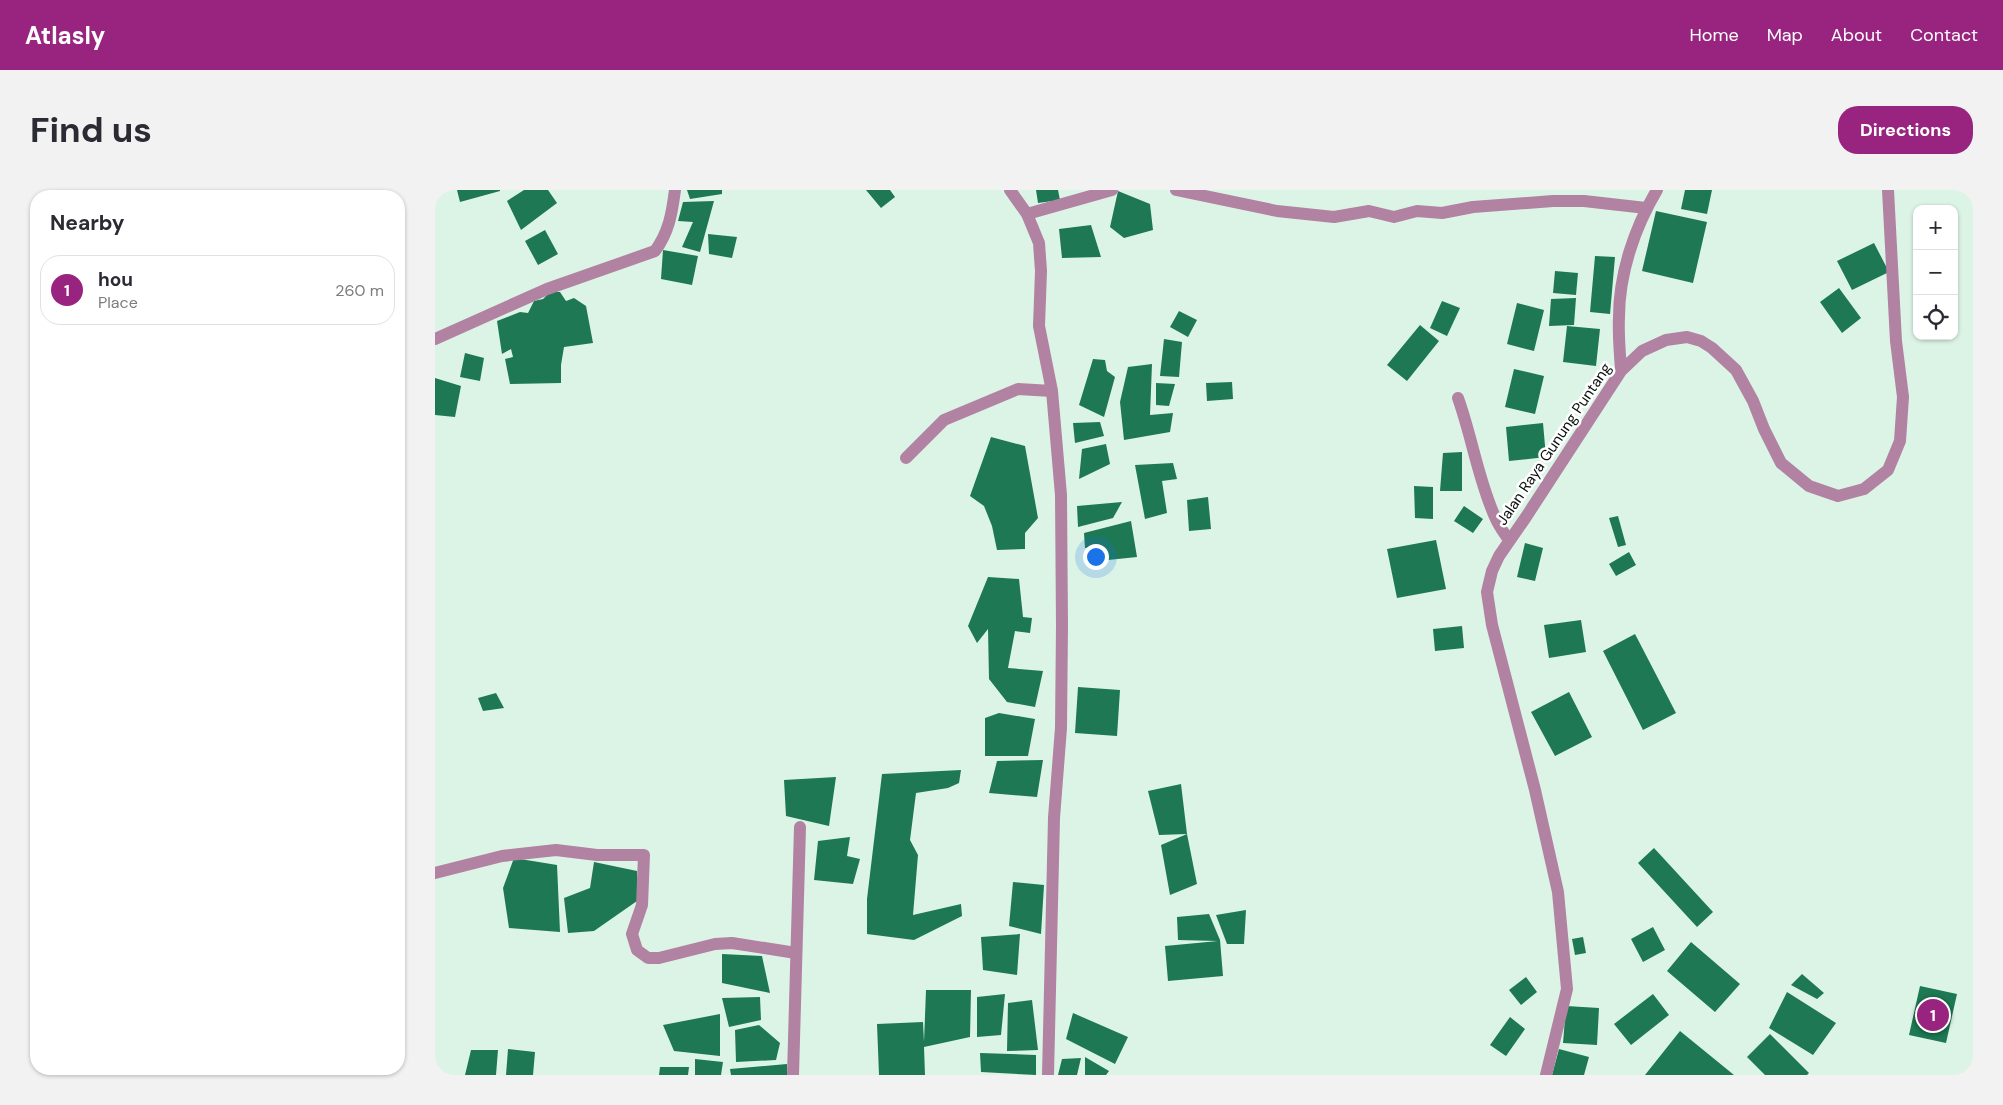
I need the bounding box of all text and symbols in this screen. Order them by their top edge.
text: Atlasly [25,20,105,51]
text: Home [1689,23,1739,47]
text: Map [1767,23,1803,47]
text: About [1831,23,1882,47]
text: Contact [1910,23,1978,47]
button: Directions [1838,106,1973,154]
text: Find us [30,107,152,153]
map controls [1913,205,1958,340]
button: + [1913,205,1958,250]
text: Nearby [50,209,124,237]
button: − [1913,250,1958,295]
text: hou [98,267,133,292]
text: 1 [64,280,70,301]
text: 260 m [335,280,384,301]
text: Place [98,292,138,313]
button: locate [1913,295,1958,340]
street label: Jalan Raya Gunung Puntang [1492,359,1616,529]
your location [1083,544,1109,570]
pin: 1 [1917,996,1949,1034]

